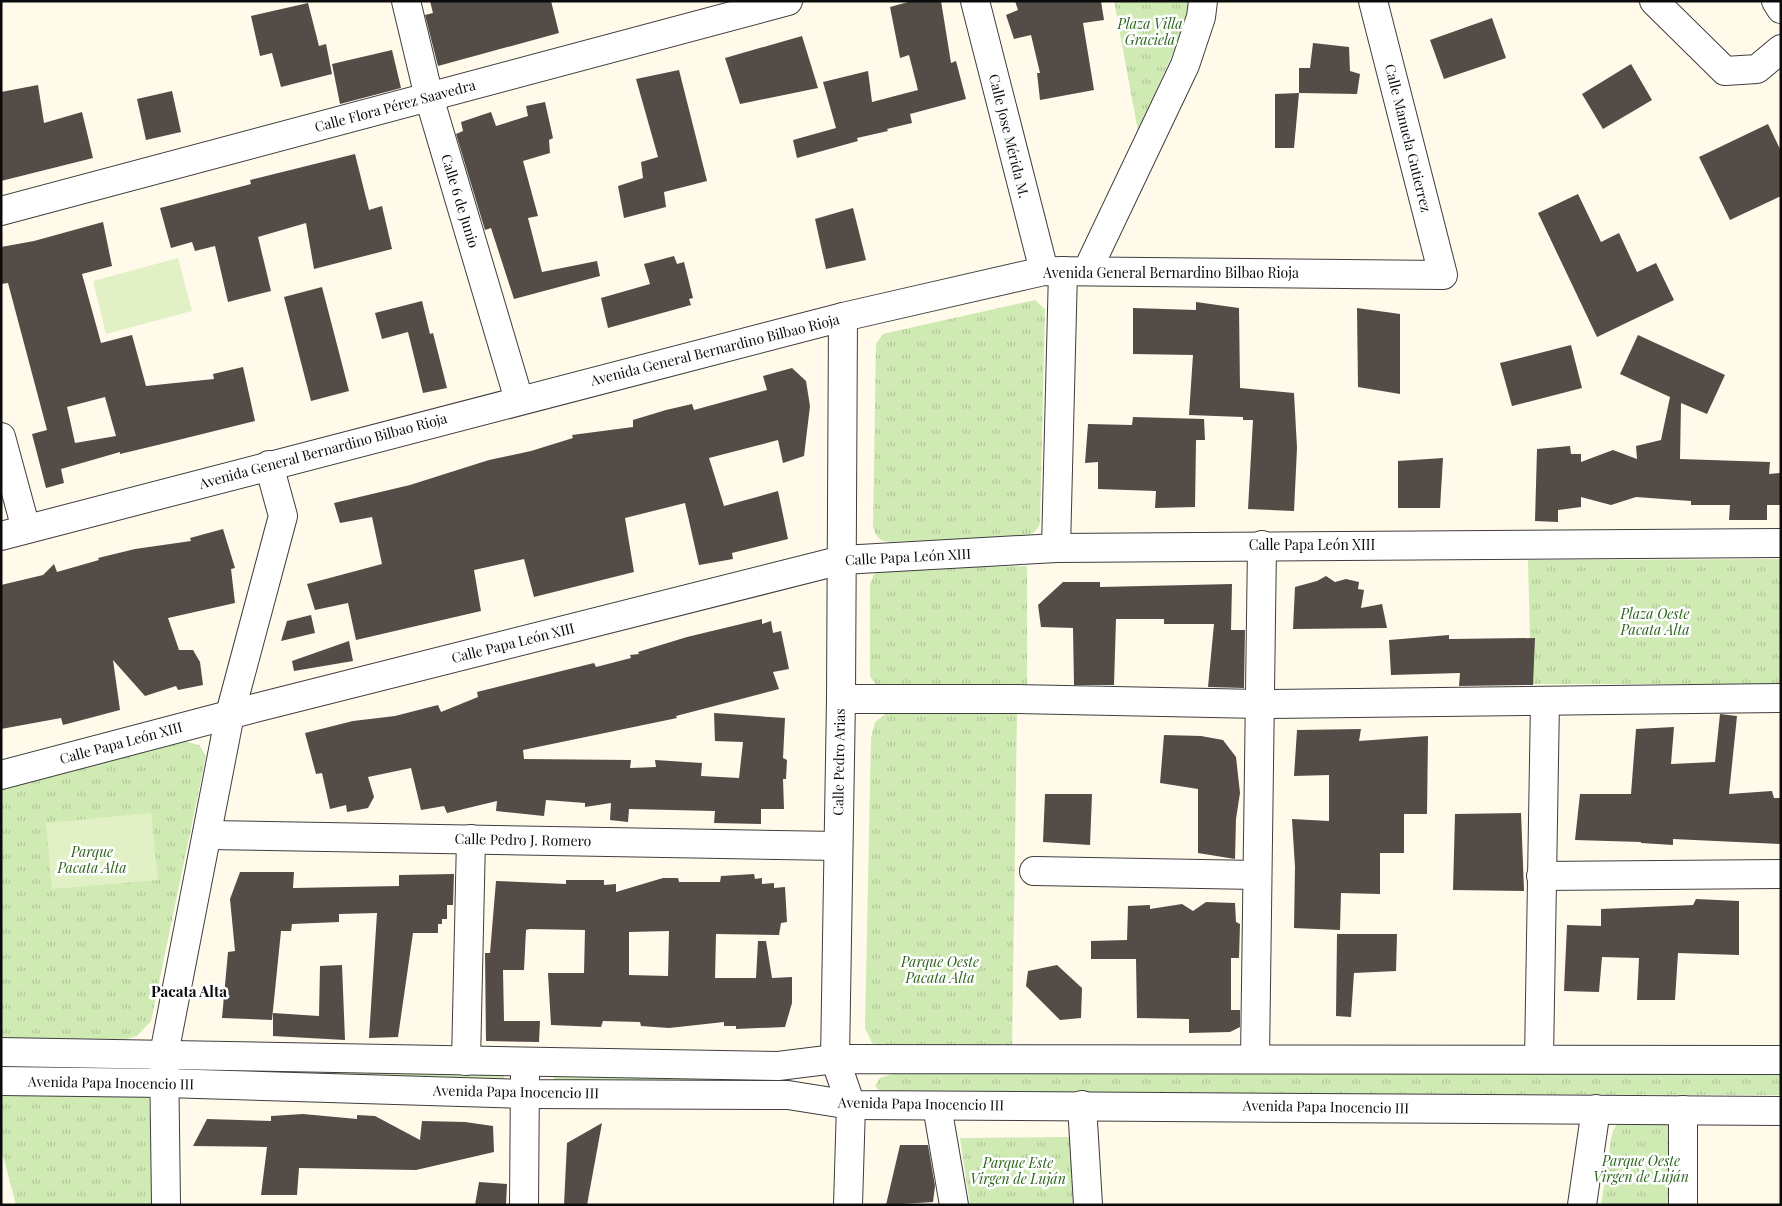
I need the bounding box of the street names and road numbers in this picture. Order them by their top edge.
street label: Calle Manuela Gutierrez [1381,62,1436,214]
street label: Calle Jose Mérida M. [985,72,1034,200]
street label: Calle Flora Pérez Saavedra [312,75,477,136]
street label: Calle 6 de Junio [437,152,484,250]
street label: Avenida General Bernardino Bilbao Rioja [1042,263,1299,282]
street label: Avenida General Bernardino Bilbao Rioja [587,309,841,390]
street label: Avenida General Bernardino Bilbao Rioja [196,408,449,493]
street label: Calle Papa León XIII [1249,535,1375,554]
street label: Calle Papa León XIII [844,544,972,569]
street label: Calle Papa León XIII [449,618,577,667]
street label: Calle Pedro Arias [828,708,849,816]
street label: Calle Papa León XIII [57,717,185,768]
street label: Calle Pedro J. Romero [455,829,592,850]
street label: Avenida Papa Inocencio III [27,1072,195,1093]
street label: Avenida Papa Inocencio III [432,1081,600,1102]
street label: Avenida Papa Inocencio III [837,1093,1005,1114]
street label: Avenida Papa Inocencio III [1242,1096,1410,1117]

